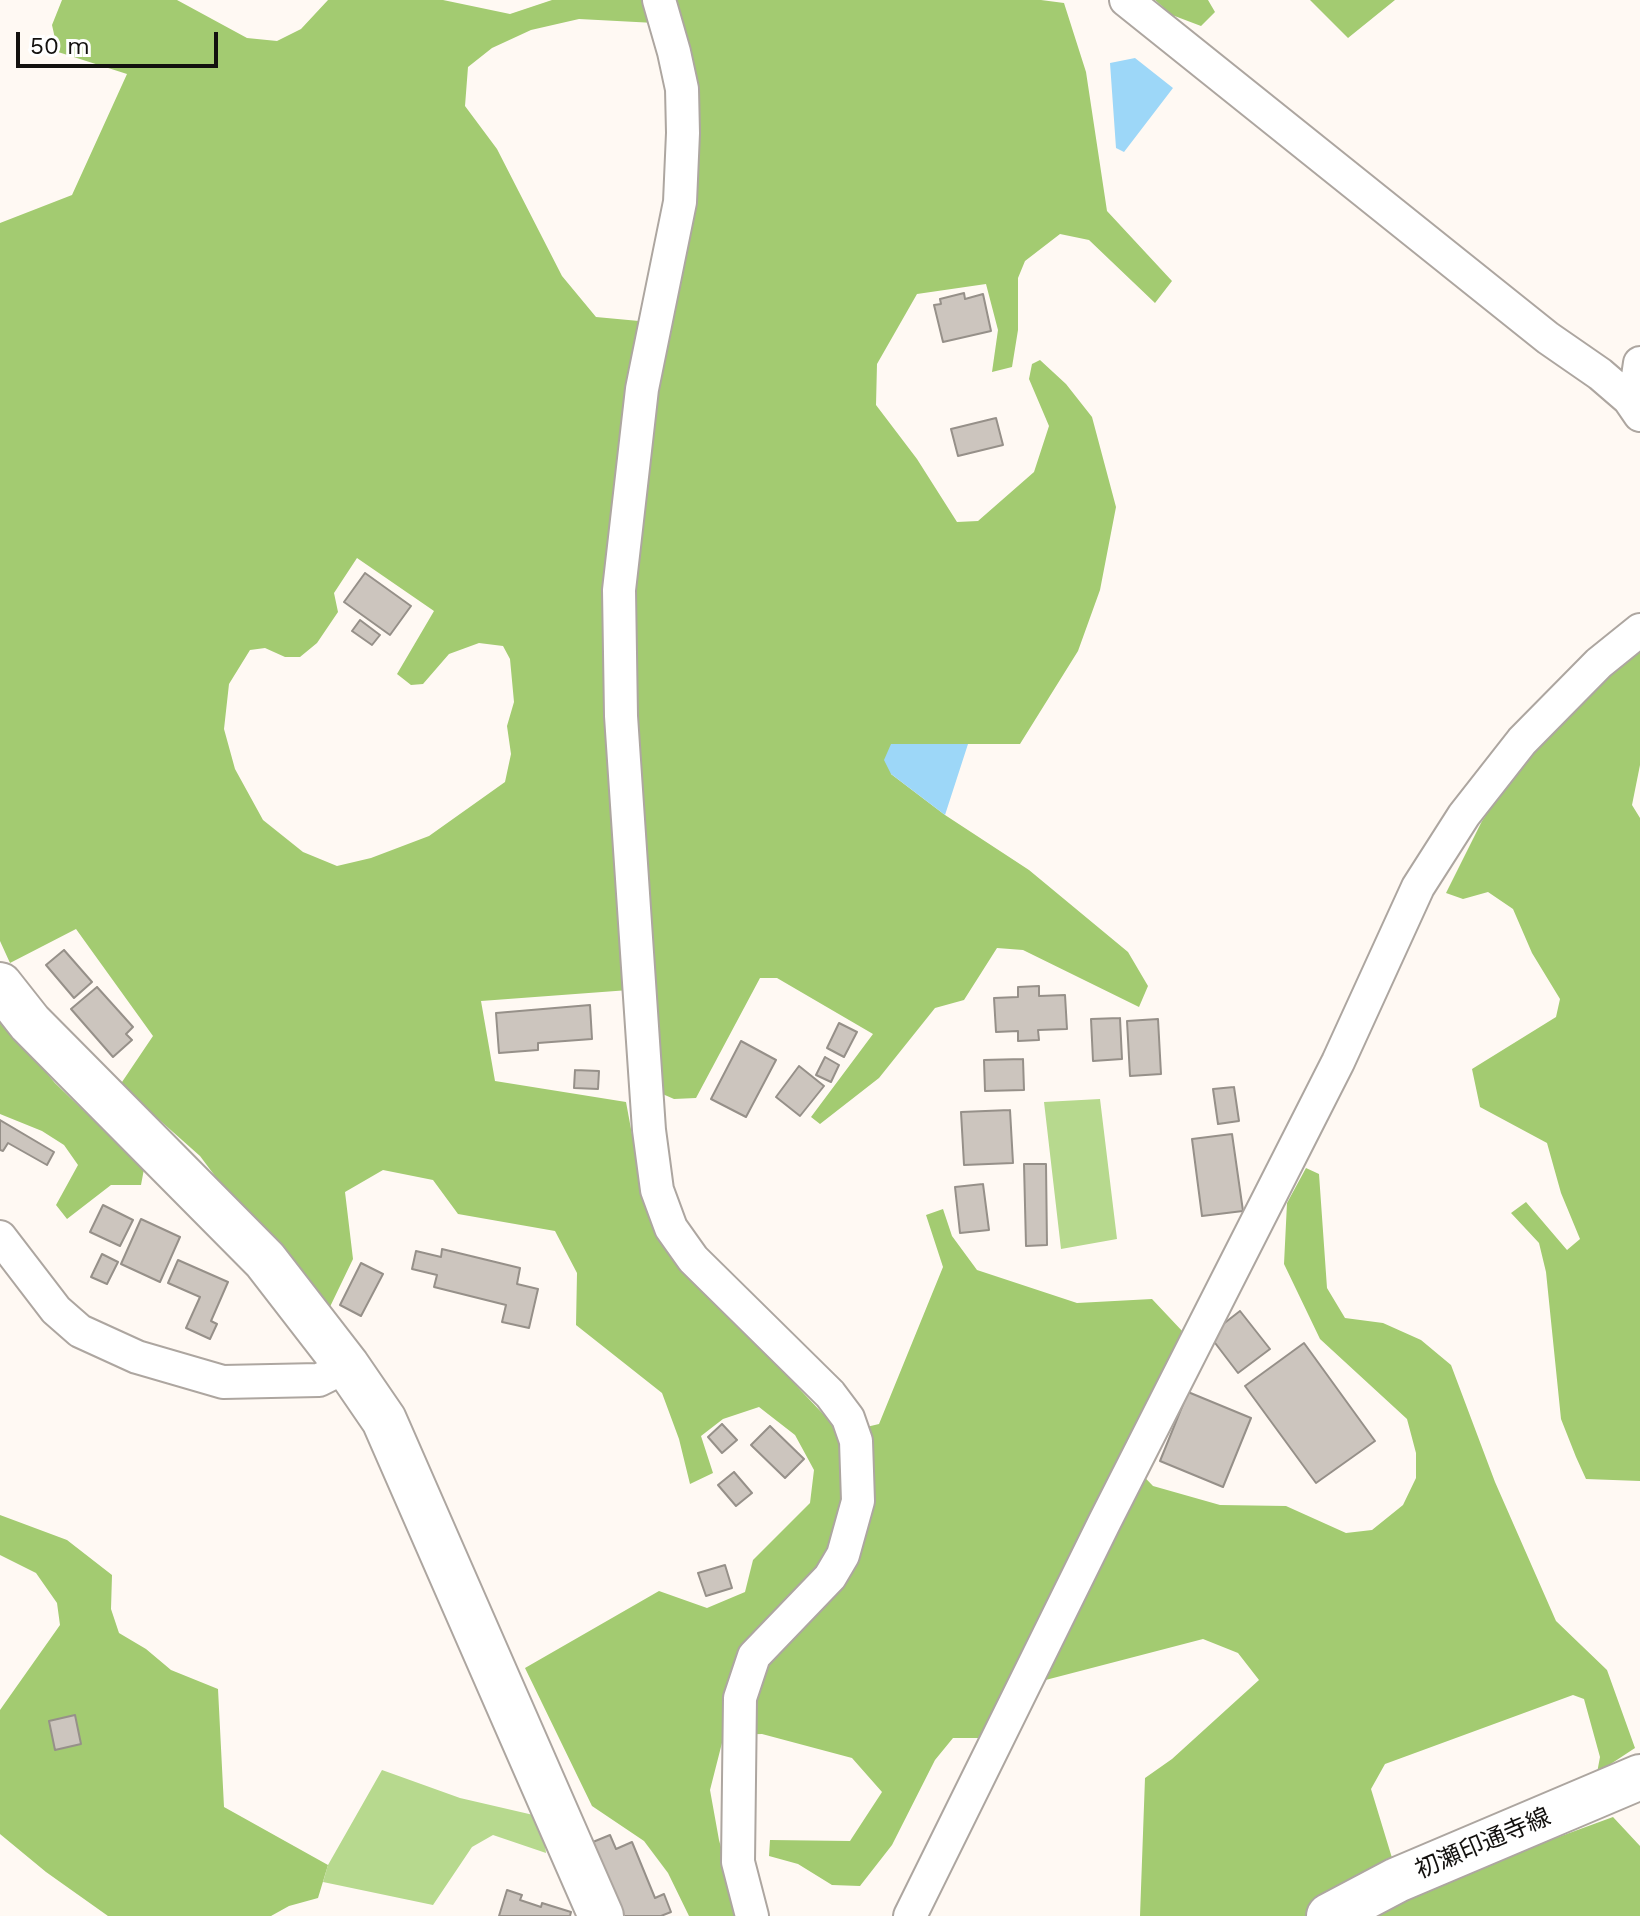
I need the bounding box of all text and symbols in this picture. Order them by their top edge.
scale bar [20,16,222,66]
text: 50 m [30,32,90,60]
street label: 初瀬印通寺線 [1411,1803,1555,1885]

